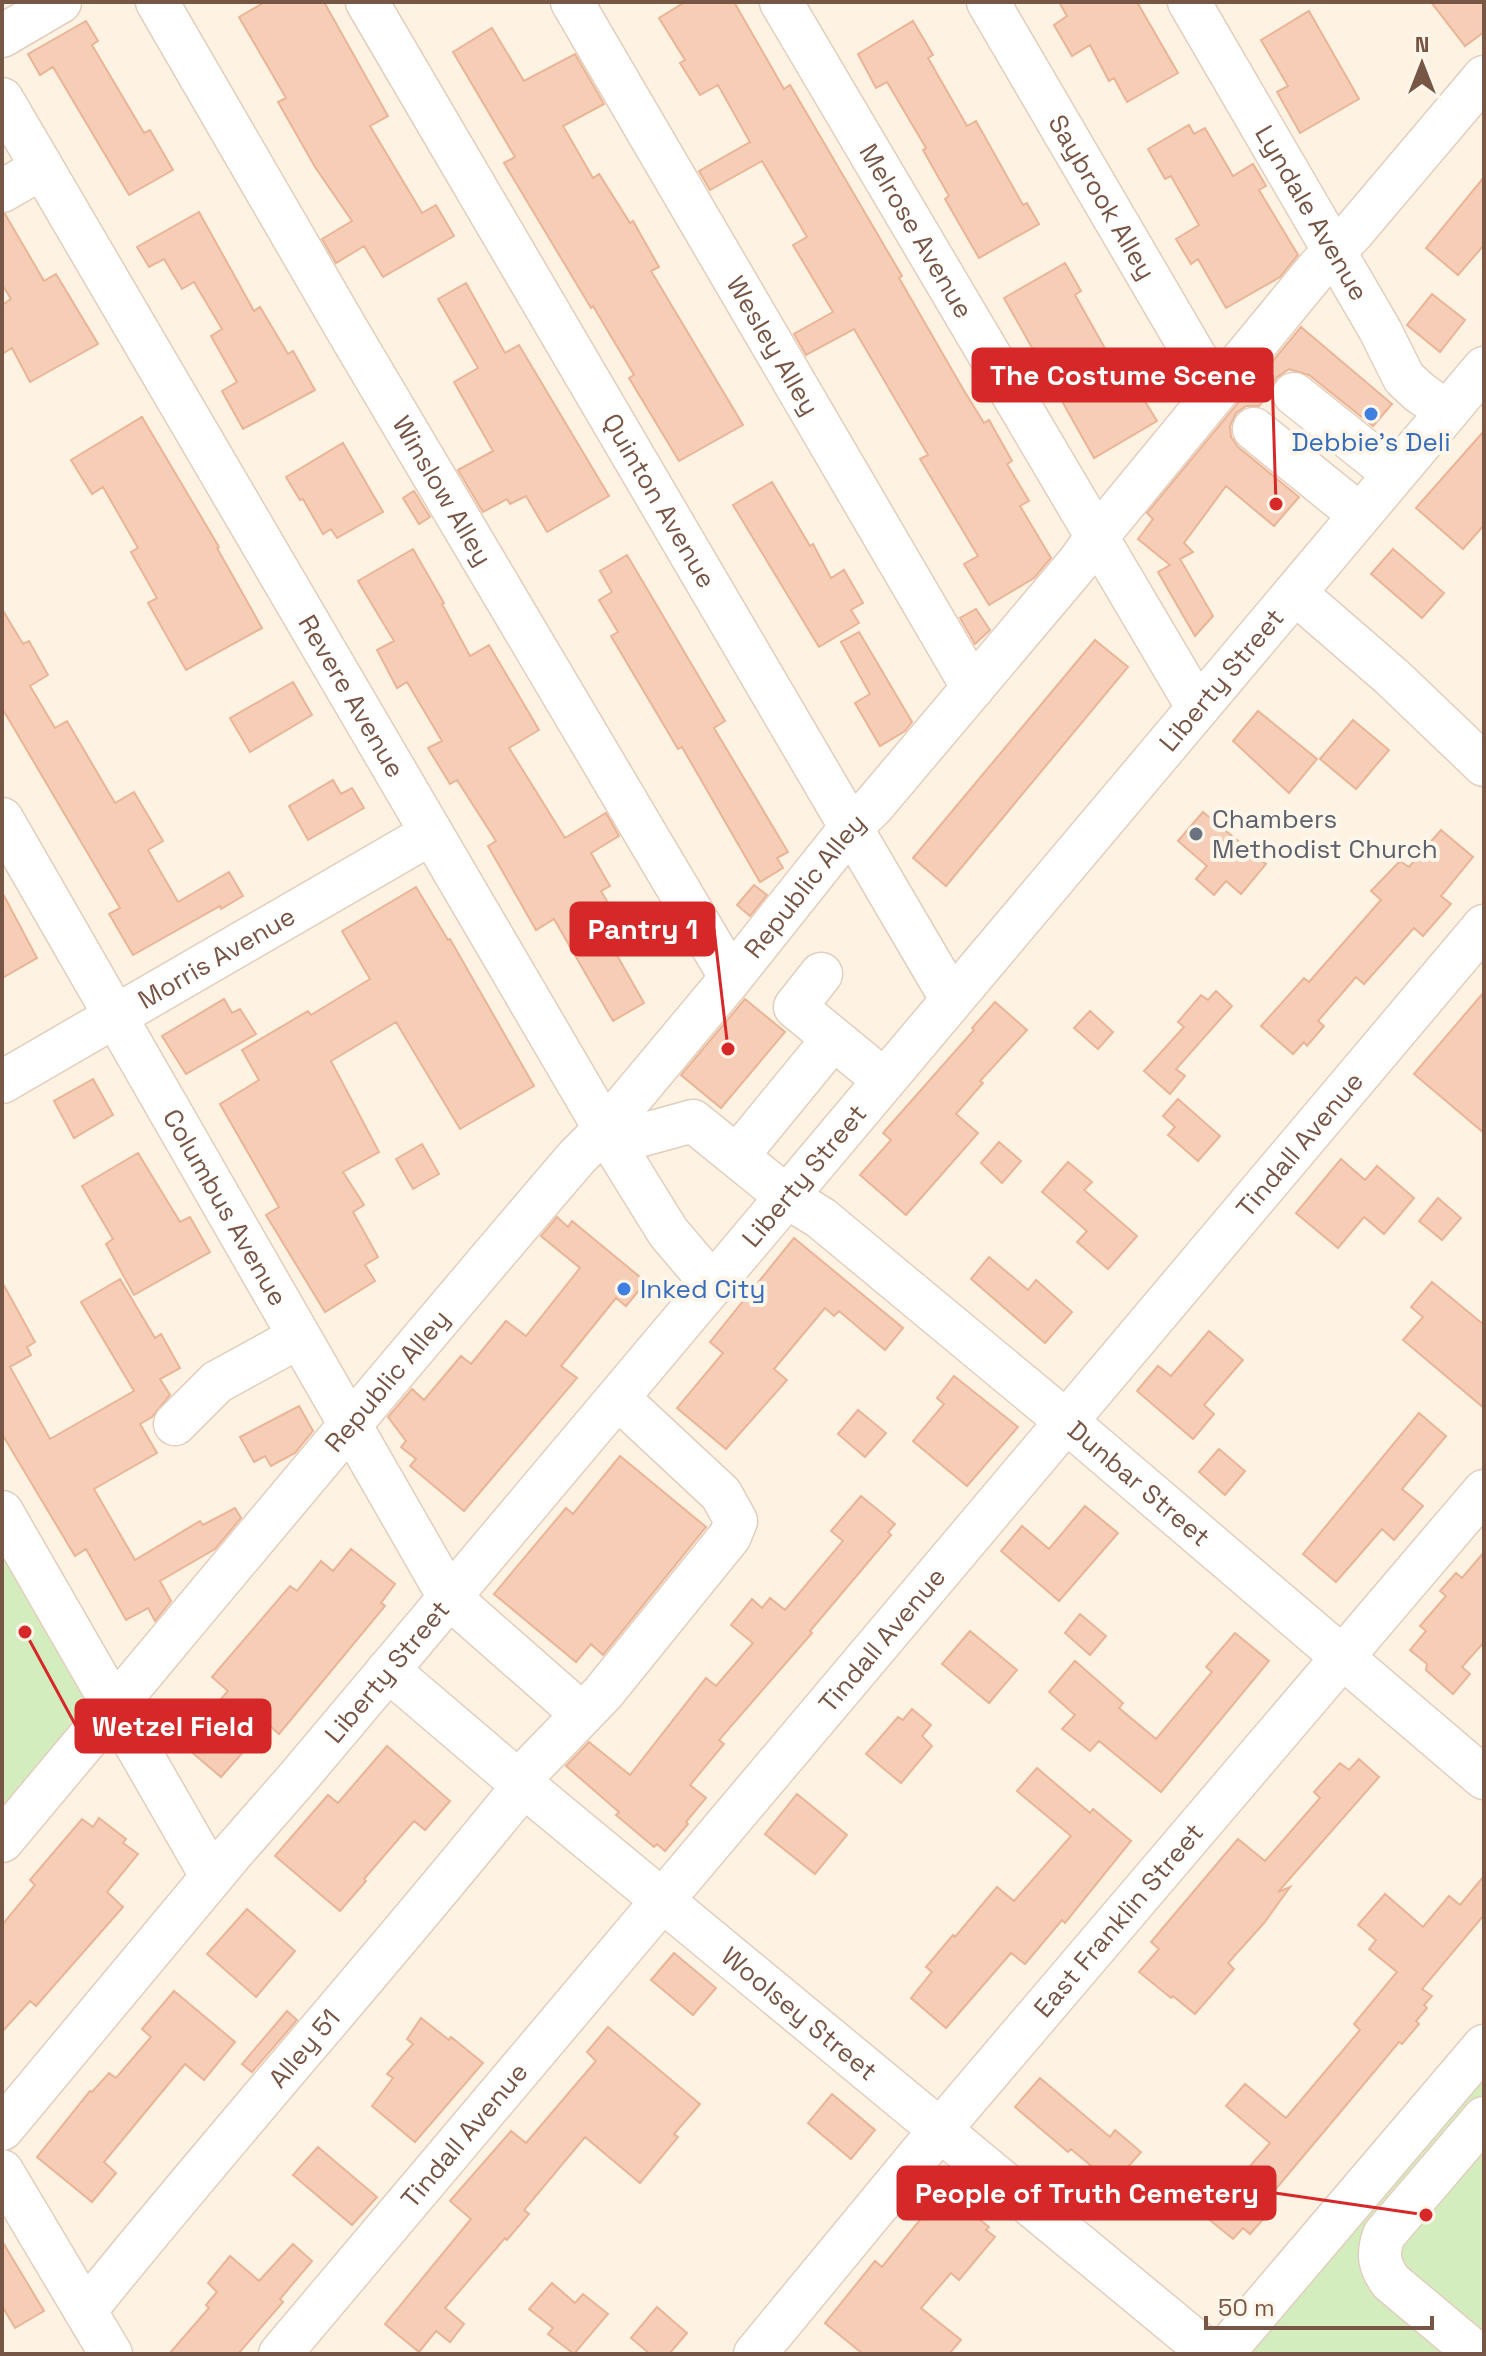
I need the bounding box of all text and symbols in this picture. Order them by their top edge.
north arrow [1382,24,1462,104]
text: N [1415,30,1429,58]
street label: Saybrook Alley [1041,108,1164,286]
street label: Lyndale Avenue [1247,119,1376,307]
street label: Melrose Avenue [852,138,981,325]
street label: Wesley Alley [719,270,827,422]
callout: The Costume Scene [973,349,1272,401]
text: The Costume Scene [990,357,1256,393]
marker: Debbie's Deli [1362,405,1380,423]
street label: Quinton Avenue [595,407,724,594]
street label: Winslow Alley [385,410,500,572]
place label: Debbie's Deli [1291,425,1451,459]
street label: Liberty Street [1152,601,1291,758]
street label: Revere Avenue [291,609,412,784]
place label: Chambers Methodist Church [1212,802,1438,866]
street label: Republic Alley [736,805,872,965]
marker: Chambers Methodist Church [1187,825,1205,843]
street label: Morris Avenue [132,899,301,1017]
callout: Pantry 1 [571,903,714,955]
text: Pantry 1 [588,911,698,947]
street label: Tindall Avenue [1229,1065,1371,1224]
street label: Liberty Street [734,1097,874,1254]
street label: Columbus Avenue [155,1103,295,1312]
place label: Inked City [640,1272,765,1306]
marker: Inked City [615,1280,633,1298]
street label: Republic Alley [317,1302,457,1459]
street label: Dunbar Street [1061,1413,1217,1554]
street label: Tindall Avenue [811,1560,953,1720]
street label: Liberty Street [317,1593,457,1750]
callout: Wetzel Field [76,1700,270,1752]
text: Wetzel Field [92,1708,254,1744]
street label: East Franklin Street [1026,1816,1211,2024]
street label: Woolsey Street [714,1939,884,2088]
street label: Alley 51 [261,2002,347,2095]
street label: Tindall Avenue [393,2056,535,2215]
callout: People of Truth Cemetery [898,2167,1275,2219]
text: People of Truth Cemetery [915,2175,1259,2211]
scale bar [1206,2280,1432,2330]
text: 50 m [1218,2292,1275,2323]

